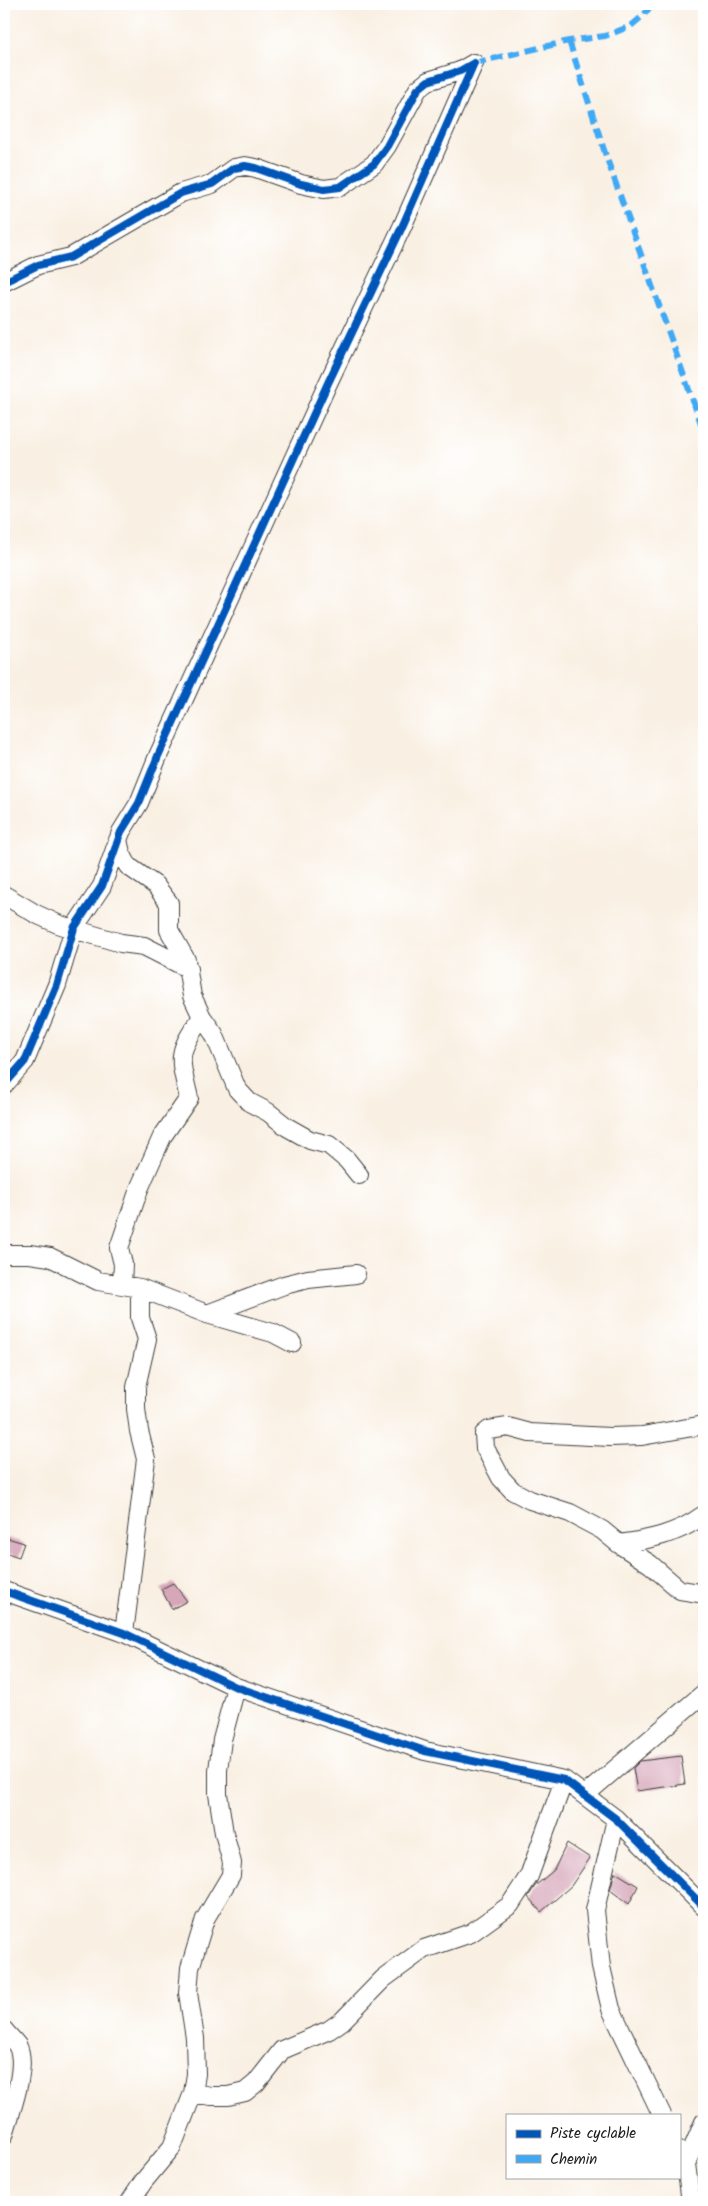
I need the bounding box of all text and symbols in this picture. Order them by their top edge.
legend [506,2114,680,2178]
text: Piste cyclable [550,2122,636,2146]
text: Chemin [550,2148,597,2172]

